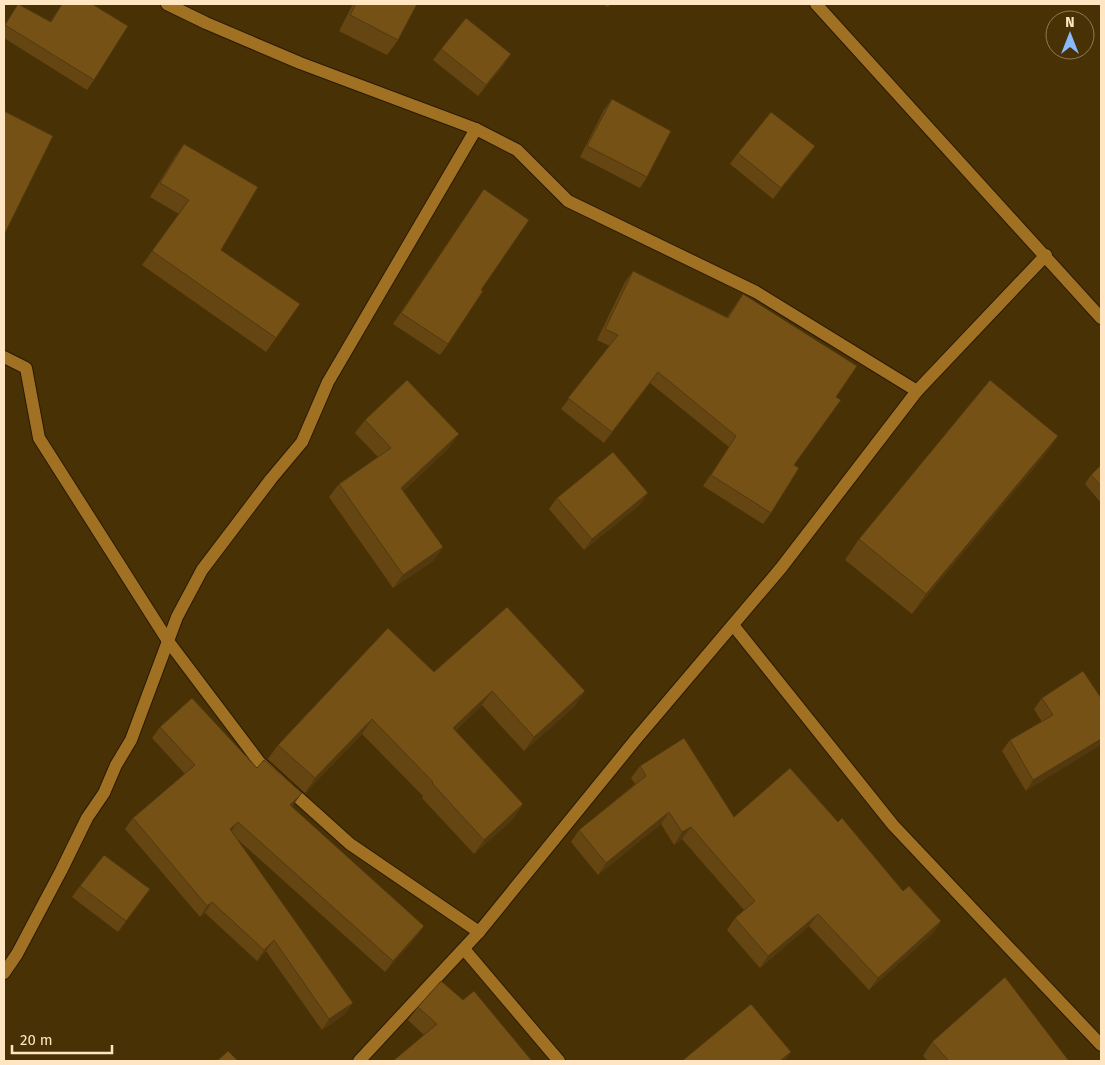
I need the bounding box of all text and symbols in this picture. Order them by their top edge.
north arrow [1045,10,1095,60]
text: N [1065,14,1075,31]
scale bar [12,1022,112,1054]
text: 20 m [20,1031,53,1049]

